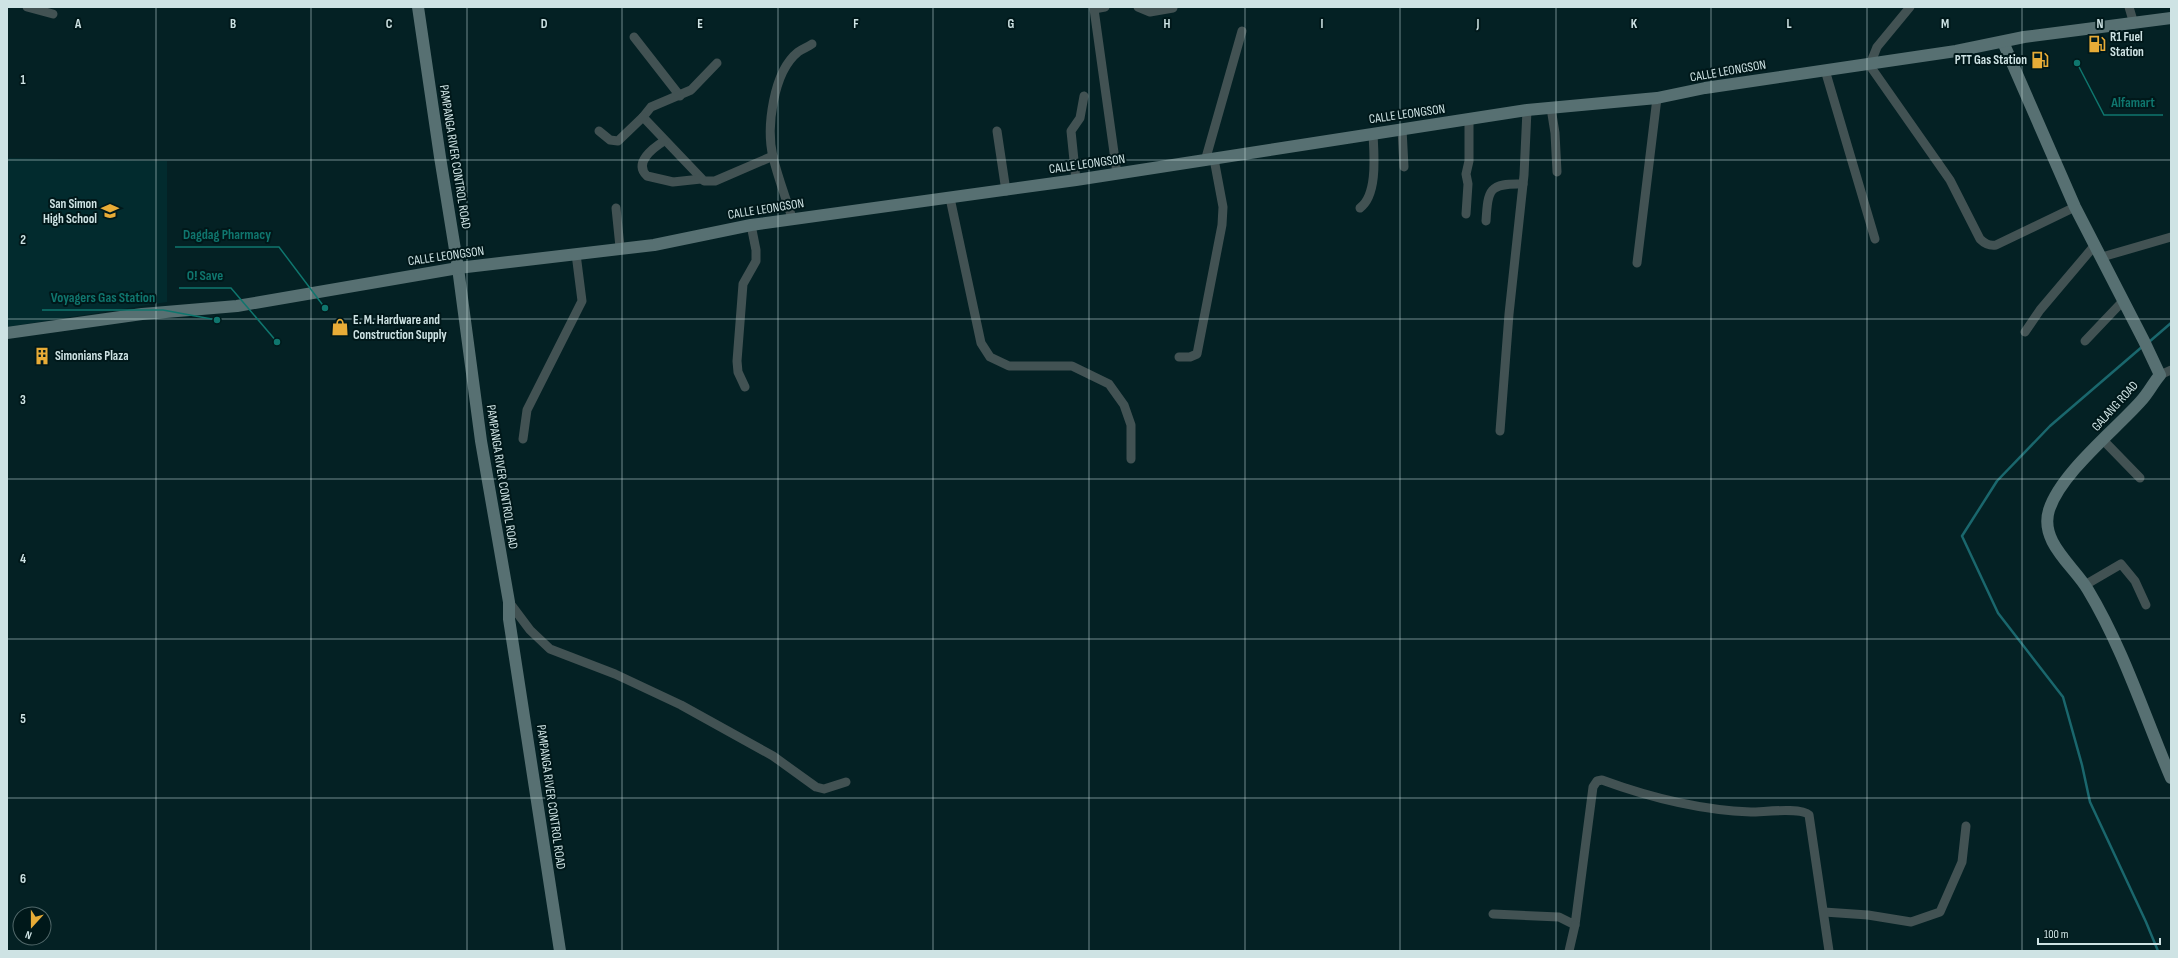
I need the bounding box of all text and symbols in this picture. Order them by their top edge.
text: A [74,16,82,32]
text: B [230,16,236,32]
text: C [386,16,393,32]
text: D [541,16,548,32]
text: E [697,16,703,32]
text: F [853,16,859,32]
text: G [1008,16,1015,32]
text: H [1164,16,1171,32]
text: I [1321,16,1324,32]
text: J [1476,16,1480,32]
text: K [1631,16,1638,32]
text: L [1786,16,1792,32]
text: M [1941,16,1949,32]
text: N [2097,16,2104,32]
place label: R1 Fuel Station [2110,29,2144,60]
fuel station icon: R1 Fuel Station [2087,34,2107,54]
fuel station icon: PTT Gas Station [2030,50,2050,70]
place label: PTT Gas Station [1955,52,2027,68]
street label: CALLE LEONGSON [1689,56,1767,86]
text: 1 [20,72,26,88]
street label: PAMPANGA RIVER CONTROL ROAD [436,84,474,230]
callout: Alfamart [2104,89,2163,115]
text: Alfamart [2110,94,2155,111]
street label: CALLE LEONGSON [1368,101,1446,127]
street label: CALLE LEONGSON [1048,151,1126,177]
street label: CALLE LEONGSON [727,195,805,223]
place label: San Simon High School [43,196,97,227]
school or university icon: San Simon High School [100,201,120,221]
callout: Dagdag Pharmacy [175,221,279,247]
text: Dagdag Pharmacy [183,226,271,243]
text: 2 [20,232,26,248]
street label: CALLE LEONGSON [407,243,485,269]
callout: O! Save [179,262,231,288]
text: O! Save [187,267,223,284]
callout: Voyagers Gas Station [42,284,163,310]
text: Voyagers Gas Station [51,289,155,306]
place label: E. M. Hardware and Construction Supply [353,312,447,343]
shop icon: E. M. Hardware and Construction Supply [330,317,350,337]
building icon: Simonians Plaza [32,346,52,366]
place label: Simonians Plaza [55,348,128,364]
street label: GALANG ROAD [2088,378,2142,434]
text: 3 [20,392,26,408]
street label: PAMPANGA RIVER CONTROL ROAD [483,404,521,550]
text: 4 [20,551,26,567]
text: 5 [20,711,26,727]
street label: PAMPANGA RIVER CONTROL ROAD [533,724,569,870]
text: 6 [20,871,26,887]
north arrow [12,906,52,946]
scale bar [2038,920,2160,946]
text: 100 m [2044,927,2069,942]
text: N [23,928,34,942]

